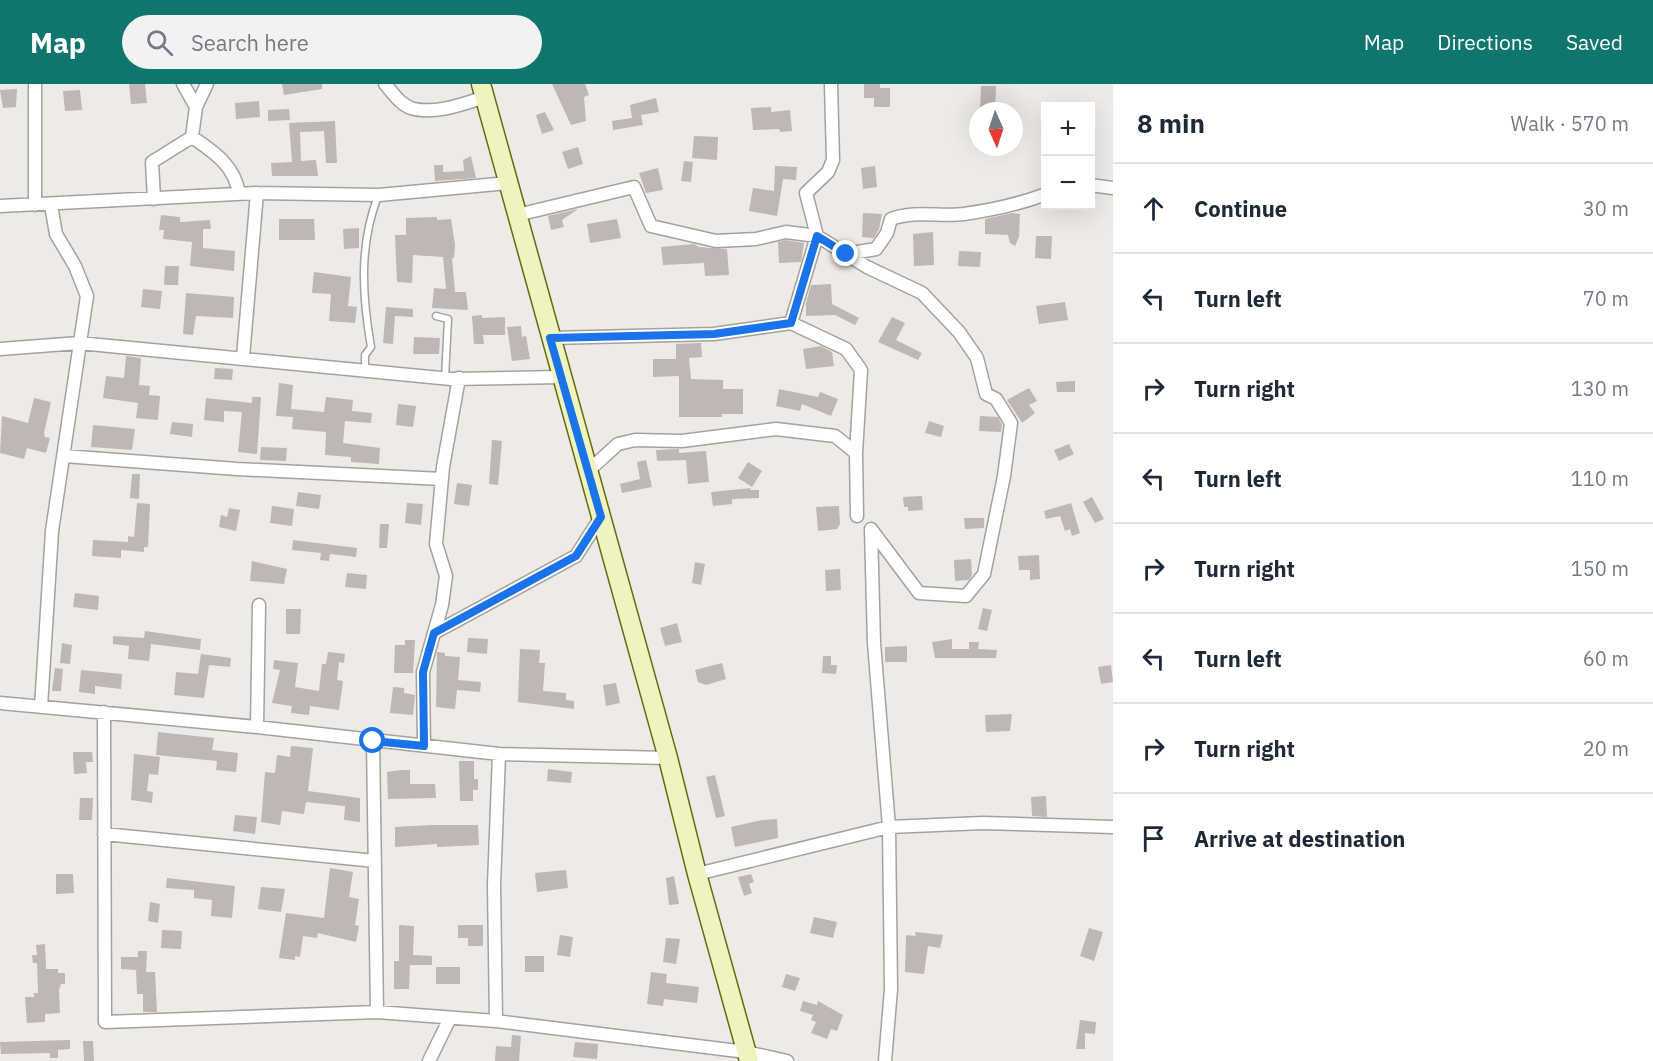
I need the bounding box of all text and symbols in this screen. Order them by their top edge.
search box [122,15,542,69]
text: Map [30,24,86,61]
icon: search [143,26,176,59]
text: Search here [191,28,309,57]
text: Map [1364,28,1404,56]
text: Directions [1437,28,1533,56]
text: Saved [1566,28,1623,56]
north arrow [969,102,1023,156]
map controls [1041,102,1095,210]
button: + [1041,102,1095,156]
text: 8 min [1137,106,1205,140]
text: Walk · 570 m [1511,110,1629,137]
button: − [1041,156,1095,210]
icon: ahead [1137,192,1170,225]
text: Continue [1194,194,1287,223]
text: 30 m [1583,195,1629,222]
route end [832,240,858,266]
icon: left [1137,282,1170,315]
text: Turn left [1194,284,1282,313]
text: 70 m [1583,285,1629,312]
icon: right [1137,372,1170,405]
text: Turn right [1194,374,1295,403]
text: 130 m [1571,375,1629,402]
icon: left [1137,462,1170,495]
text: Turn left [1194,464,1282,493]
text: 110 m [1571,465,1629,492]
icon: right [1137,552,1170,585]
text: Turn right [1194,554,1295,583]
text: 150 m [1571,555,1629,582]
icon: left [1137,642,1170,675]
text: Turn left [1194,644,1282,673]
text: 60 m [1583,645,1629,672]
route start [359,727,385,753]
icon: right [1137,732,1170,765]
text: Turn right [1194,734,1295,763]
text: 20 m [1583,735,1629,762]
icon: arrive [1137,822,1170,855]
text: Arrive at destination [1194,824,1405,853]

